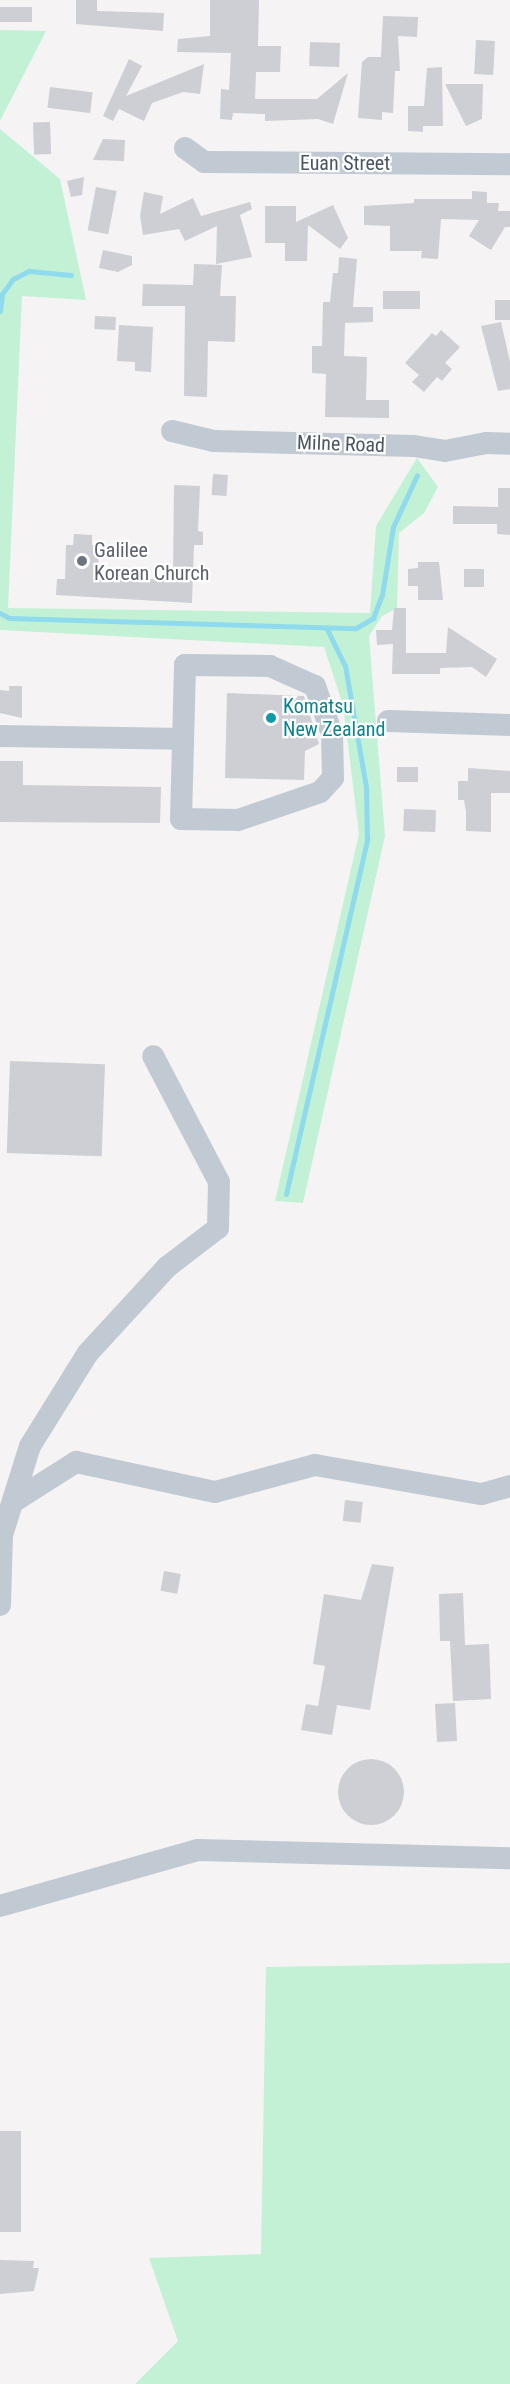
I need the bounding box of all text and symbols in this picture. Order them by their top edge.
street label: Euan Street [300,151,390,175]
street label: Milne Road [297,430,385,458]
place label: Galilee Korean Church [94,538,209,585]
marker: Galilee Korean Church [75,554,89,568]
place label: Komatsu New Zealand [283,694,385,741]
marker: Komatsu New Zealand [264,711,278,725]

